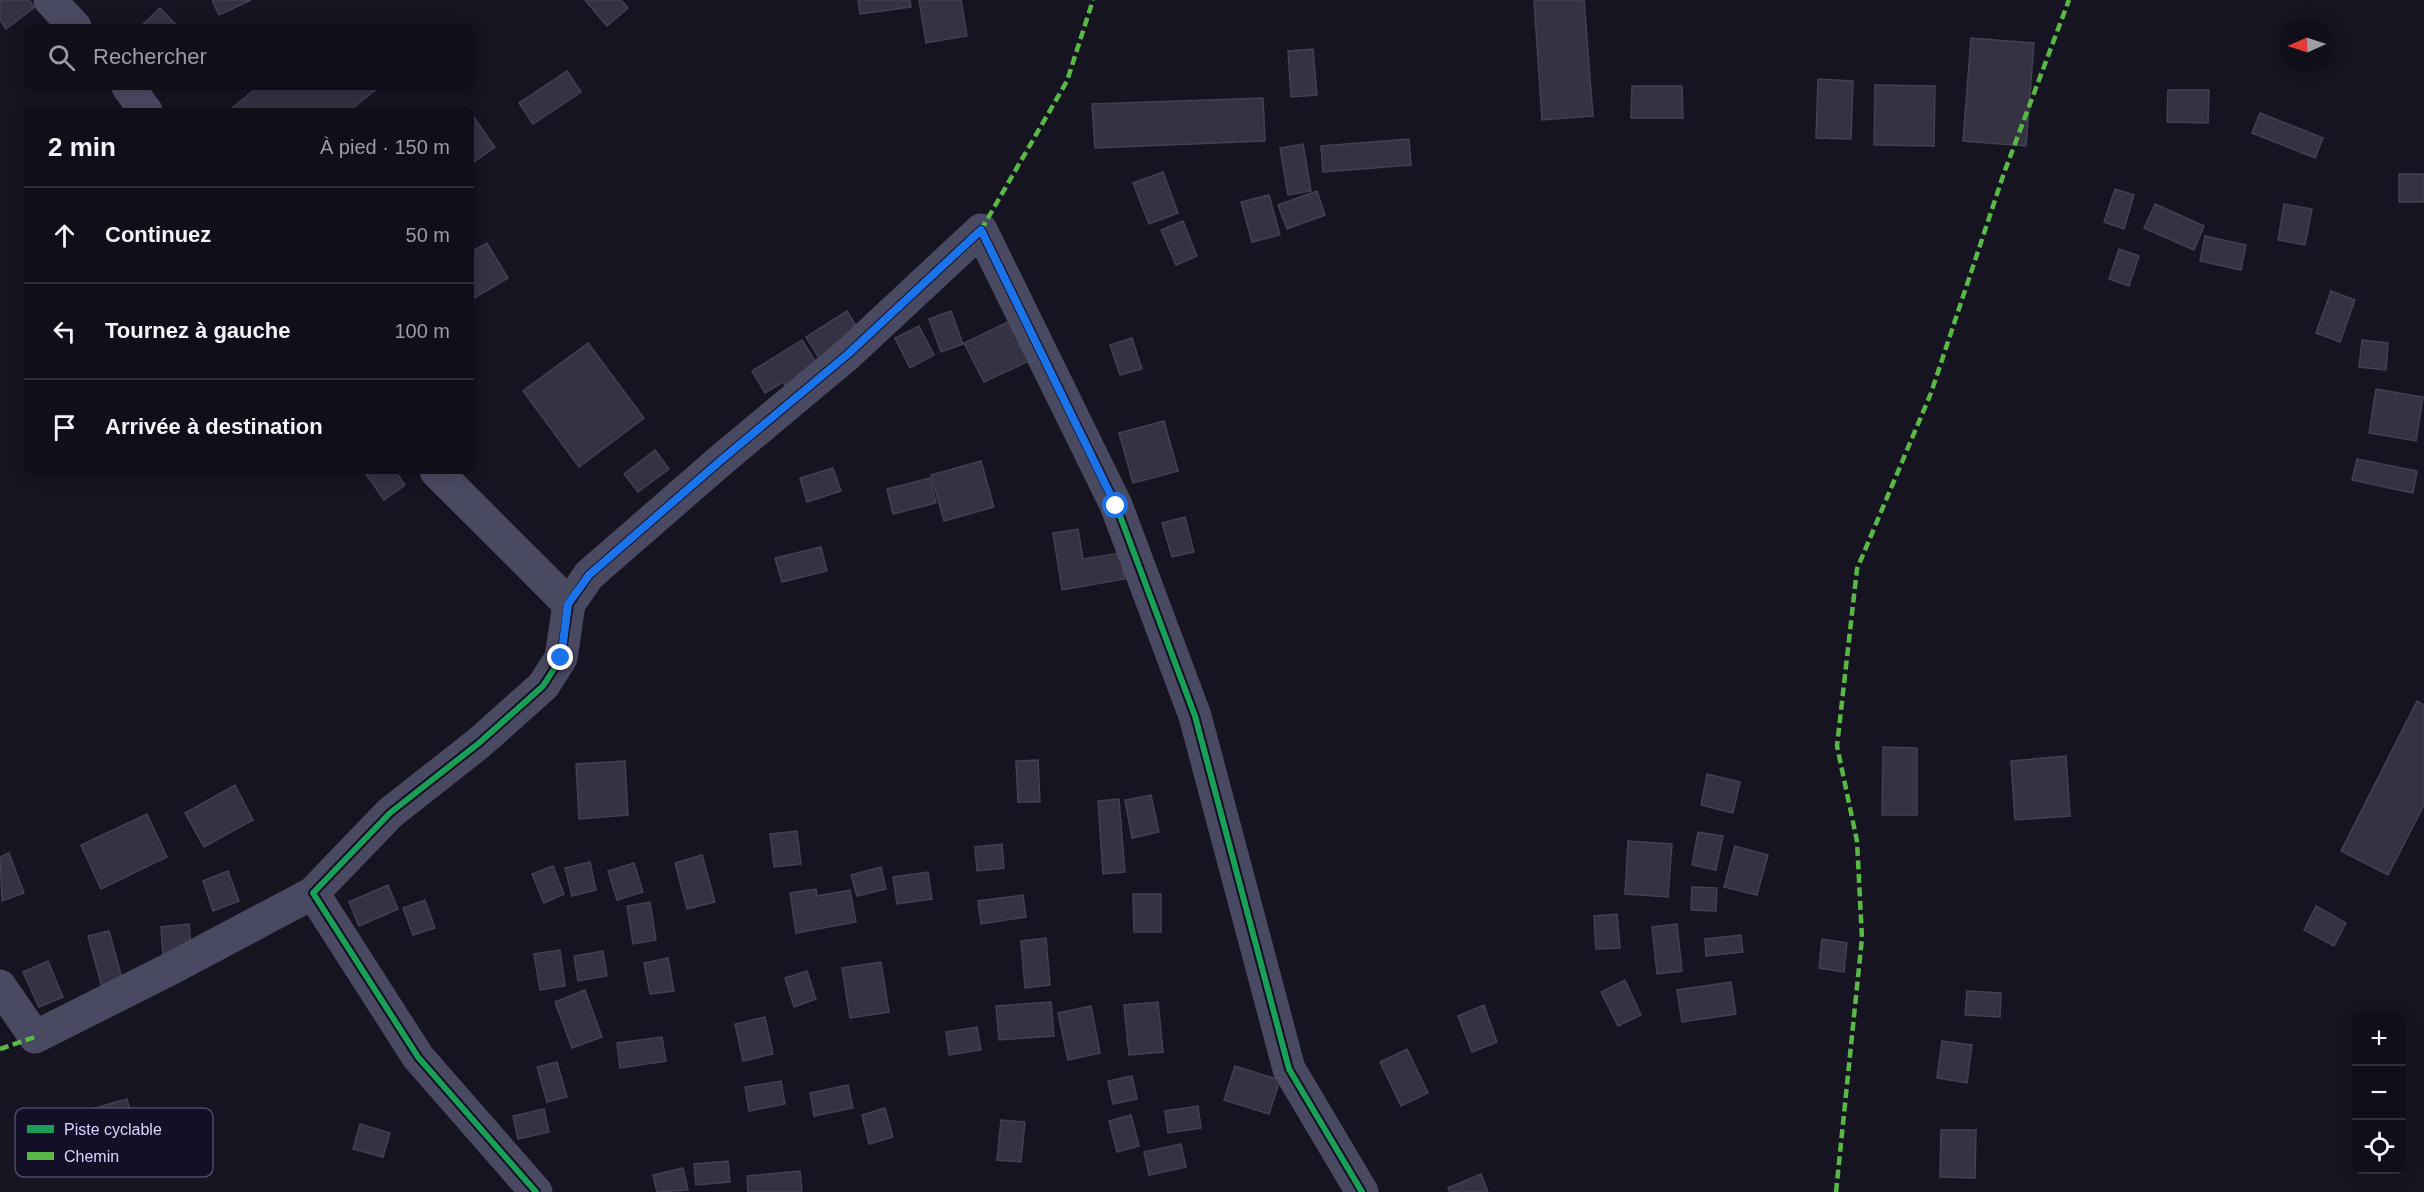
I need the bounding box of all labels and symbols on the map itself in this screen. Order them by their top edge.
north arrow [2280,18,2334,72]
route start [1102,492,1128,518]
route end [547,644,573,670]
legend [15,1108,213,1177]
text: Piste cyclable [64,1121,162,1138]
text: Chemin [64,1148,119,1165]

